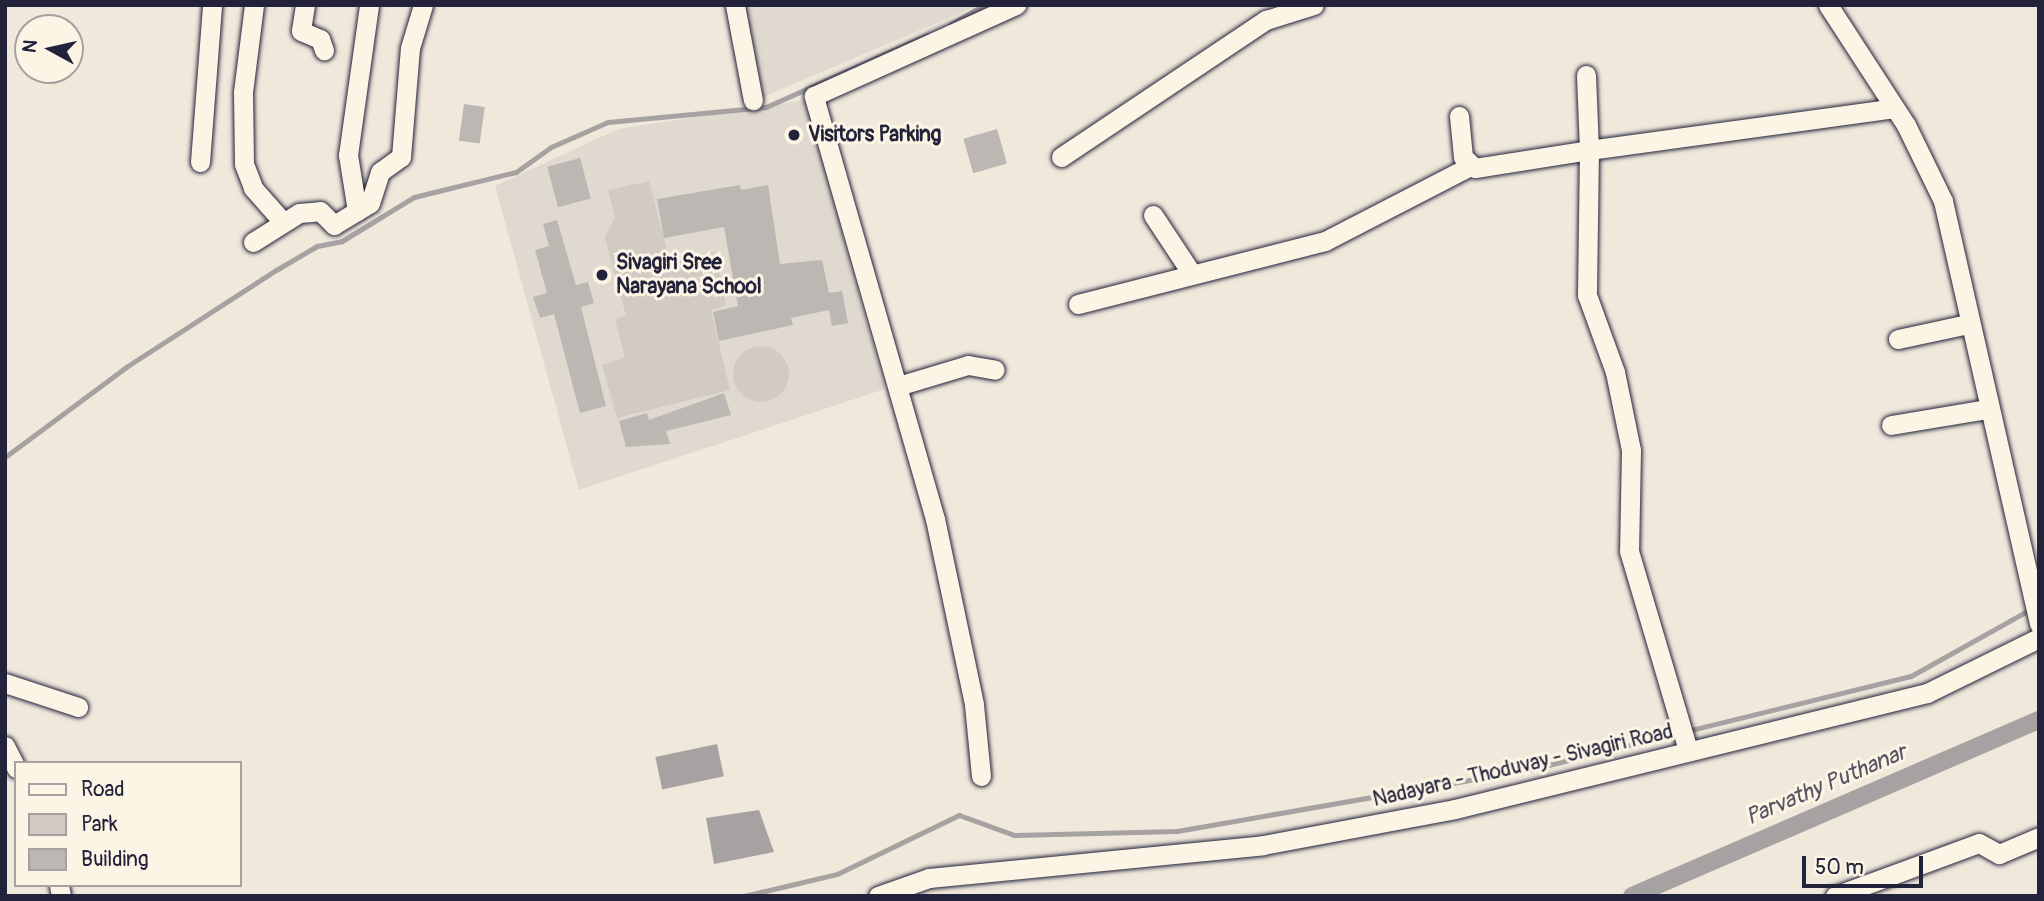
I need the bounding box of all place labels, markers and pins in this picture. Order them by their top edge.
place label: Visitors Parking [808,122,941,148]
marker: Visitors Parking [786,127,802,143]
place label: Sivagiri Sree Narayana School [616,250,762,300]
marker: Sivagiri Sree Narayana School [594,267,610,283]

